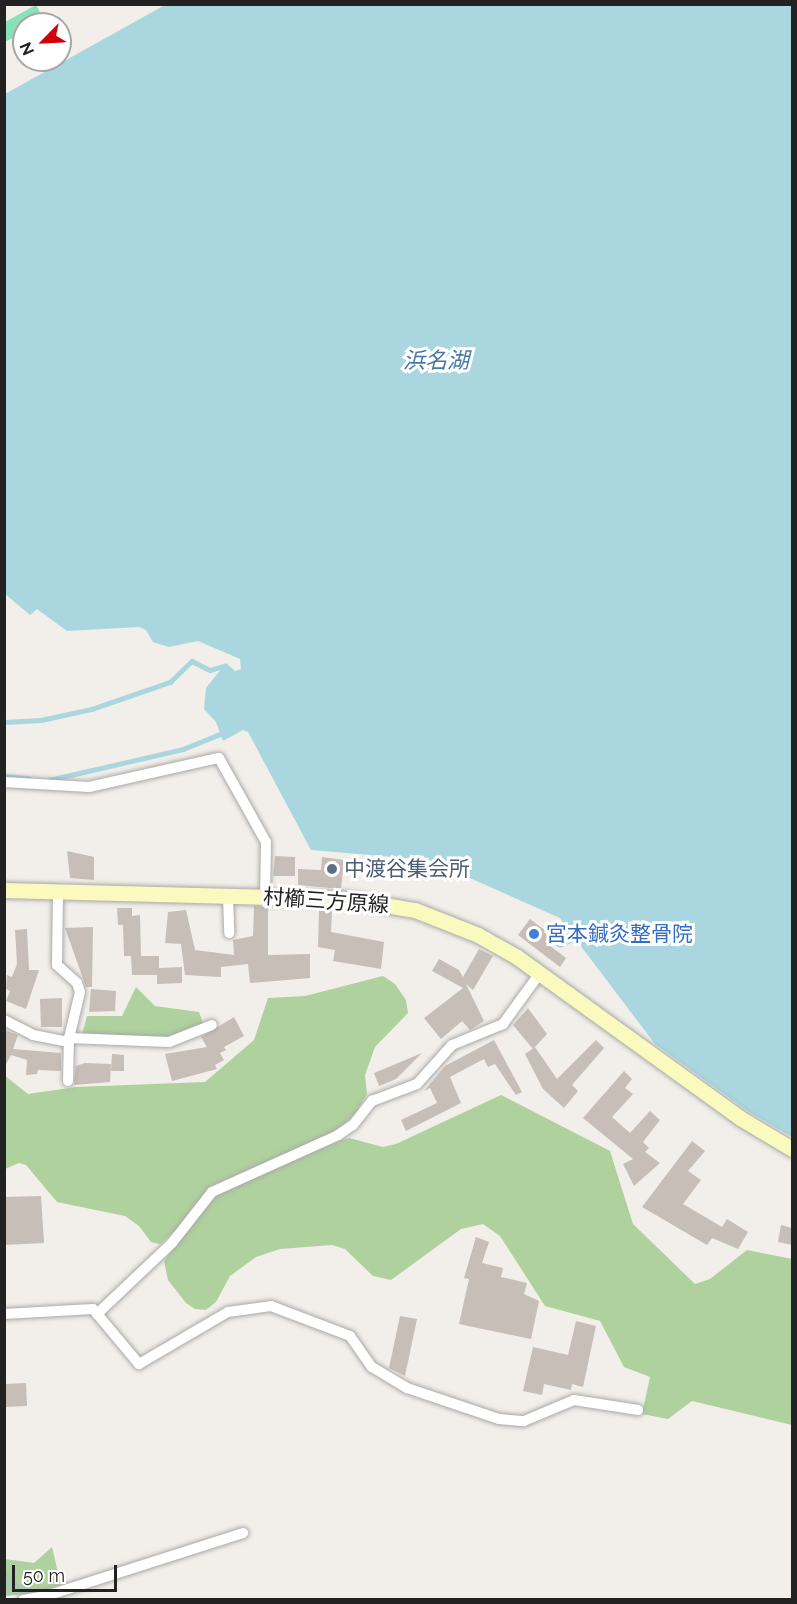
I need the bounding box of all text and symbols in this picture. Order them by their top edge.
north arrow [12,12,72,72]
text: N [16,39,38,58]
water label: 浜名湖 [403,348,469,374]
place label: 中渡谷集会所 [344,856,470,882]
marker: 中渡谷集会所 [325,862,339,876]
street label: 村櫛三方原線 [262,884,390,918]
place label: 宮本鍼灸整骨院 [546,921,693,947]
marker: 宮本鍼灸整骨院 [527,927,541,941]
scale bar [15,1553,120,1591]
text: 50 m [23,1565,65,1586]

